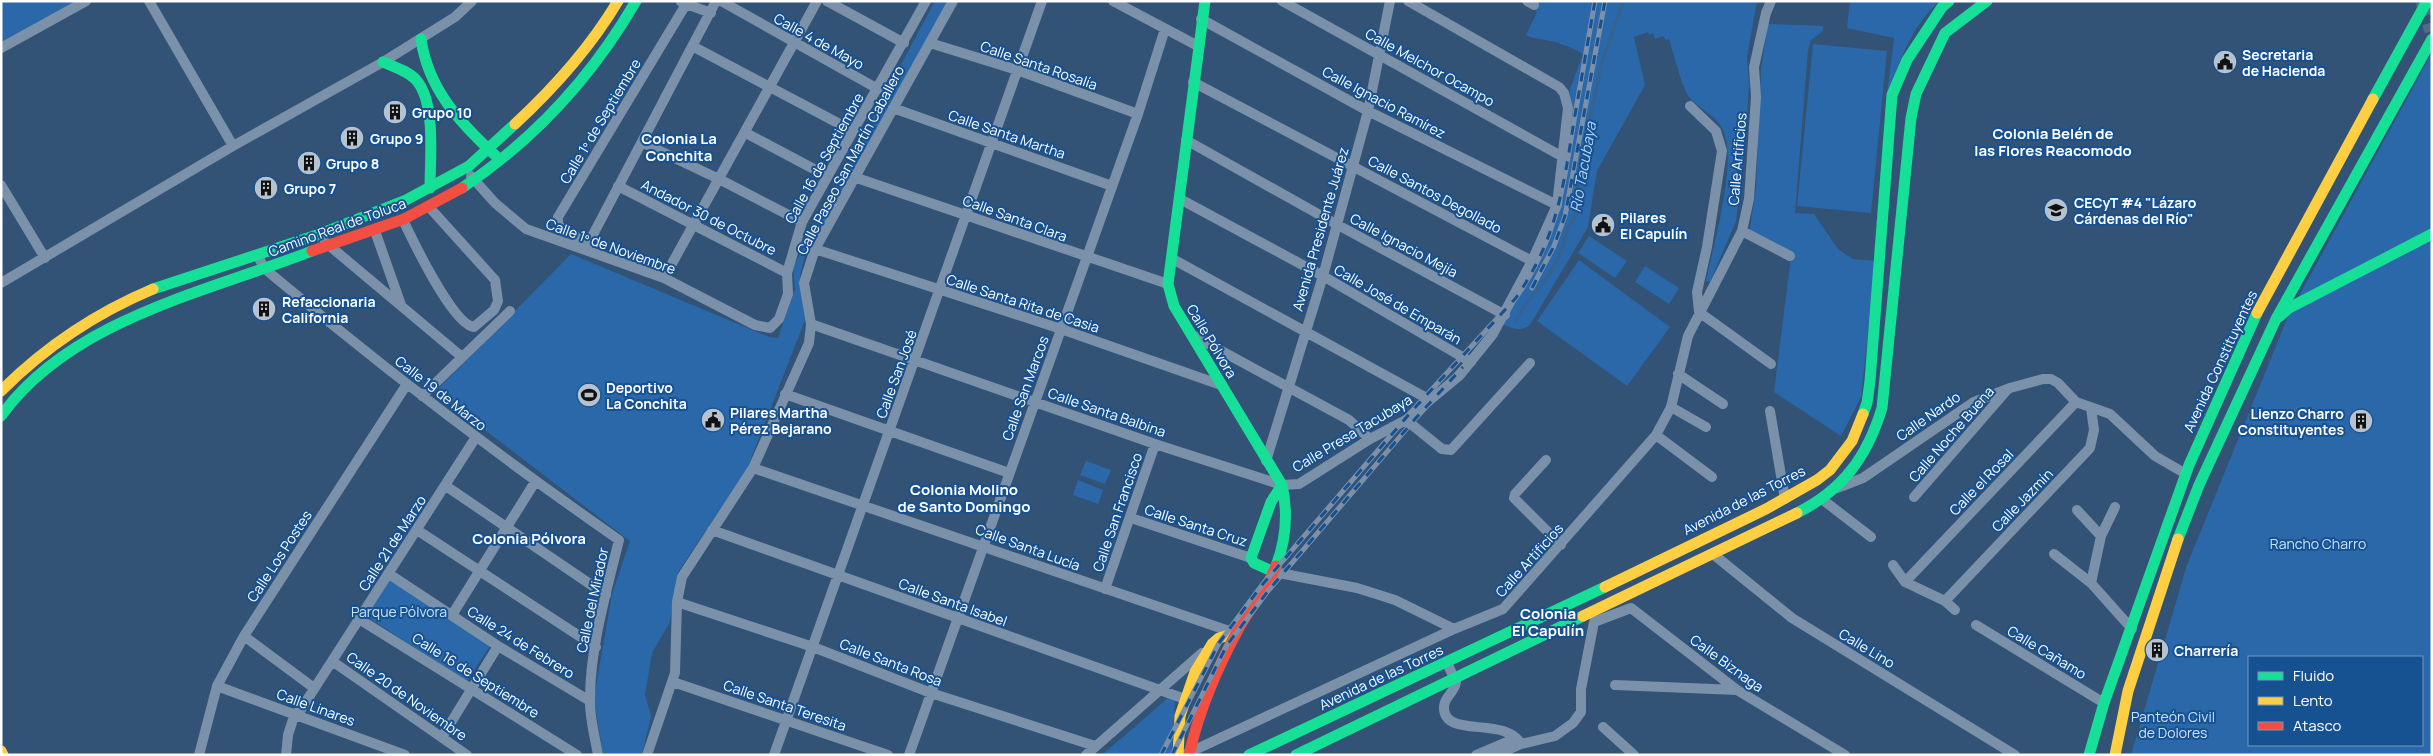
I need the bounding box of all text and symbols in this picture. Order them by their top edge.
street label: Calle 4 de Mayo [771,8,867,74]
street label: Calle Melchor Ocampo [1362,24,1498,110]
street label: Calle Santa Rosalía [978,36,1100,94]
place label: Secretaria de Hacienda [2242,45,2325,80]
public building icon: Secretaria de Hacienda [2212,49,2238,75]
street label: Calle 1º de Septiembre [555,55,645,187]
street label: Calle Ignacio Ramírez [1319,61,1449,143]
street label: Calle Paseo San Martín Caballero [792,62,908,258]
street label: Calle 16 de Septiembre [780,89,868,227]
building icon: Grupo 10 [382,99,408,125]
place label: Grupo 10 [412,103,472,122]
street label: Calle Santa Martha [946,105,1068,163]
street label: Calle Artificios [1723,112,1751,206]
water label: Río Tacubaya [1565,120,1601,214]
district label: Colonia Belén de las Flores Reacomodo [1974,123,2132,161]
building icon: Grupo 9 [339,125,365,151]
district label: Colonia La Conchita [641,128,717,166]
place label: Grupo 9 [370,129,423,148]
street label: Avenida Presidente Juárez [1287,145,1353,313]
building icon: Grupo 8 [296,150,322,176]
street label: Calle Santos Degollado [1365,151,1505,237]
place label: Grupo 8 [326,154,379,173]
building icon: Grupo 7 [253,175,279,201]
street label: Andador 30 de Octubre [638,175,780,259]
place label: Grupo 7 [284,179,336,198]
street label: Calle Santa Clara [960,190,1070,246]
street label: Camino Real de Toluca [266,193,408,261]
place label: CECyT #4 "Lázaro Cárdenas del Río" [2074,193,2197,228]
school or university icon: CECyT #4 "Lázaro Cárdenas del Río" [2043,197,2069,223]
place label: Pilares El Capulín [1620,208,1687,243]
street label: Calle Ignacio Mejía [1347,209,1461,281]
public building icon: Pilares El Capulín [1590,212,1616,238]
street label: Calle 1º de Noviembre [543,214,679,278]
street label: Calle José de Emparán [1331,260,1465,348]
street label: Calle Santa Rita de Casia [944,269,1102,337]
street label: Avenida Constituyentes [2179,287,2261,435]
place label: Refaccionaria California [282,292,376,327]
building icon: Refaccionaria California [251,296,277,322]
street label: Calle Pólvora [1182,301,1242,381]
street label: Calle San José [871,327,921,421]
street label: Calle San Marcos [997,333,1053,443]
street label: Calle 19 de Marzo [391,351,491,435]
place label: Deportivo La Conchita [606,378,687,413]
sports icon: Deportivo La Conchita [576,382,602,408]
street label: Calle Noche Buena [1904,382,1998,486]
street label: Calle Santa Balbina [1046,383,1168,441]
street label: Calle Nardo [1892,387,1964,445]
street label: Calle Presa Tacubaya [1289,390,1415,476]
place label: Pilares Martha Pérez Bejarano [730,403,832,438]
place label: Lienzo Charro Constituyentes [2238,404,2344,439]
public building icon: Pilares Martha Pérez Bejarano [700,407,726,433]
building icon: Lienzo Charro Constituyentes [2348,408,2374,434]
street label: Calle el Rosal [1945,445,2017,519]
street label: Calle San Francisco [1088,450,1146,574]
street label: Avenida de las Torres [1680,461,1808,539]
street label: Calle Jazmín [1987,464,2057,536]
district label: Colonia Molino de Santo Domingo [898,479,1030,517]
street label: Calle 21 de Marzo [354,491,430,595]
street label: Calle Santa Cruz [1142,499,1250,551]
street label: Calle Los Postes [242,507,316,605]
street label: Calle Santa Lucía [973,519,1083,575]
street label: Calle Artificios [1491,519,1567,601]
district label: Colonia Pólvora [472,528,586,549]
park label: Rancho Charro [2270,534,2366,553]
street label: Calle del Mirador [572,546,612,654]
street label: Calle Santa Isabel [896,574,1010,630]
street label: Calle 24 de Febrero [464,601,578,683]
park label: Parque Pólvora [351,602,447,621]
district label: Colonia El Capulín [1512,603,1584,641]
street label: Calle Cañamo [2004,621,2090,683]
street label: Calle Lino [1835,624,1899,672]
street label: Calle 16 de Septiembre [409,628,543,722]
street label: Calle Biznaga [1686,630,1768,696]
street label: Calle Santa Rosa [837,634,945,690]
building icon: Charrería [2144,637,2170,663]
street label: Avenida de las Torres [1316,640,1446,714]
place label: Charrería [2174,641,2238,660]
street label: Calle 20 de Noviembre [343,647,471,745]
legend [2248,656,2423,746]
text: Fluido [2293,665,2334,686]
street label: Calle Santa Teresita [721,675,849,735]
street label: Calle Linares [274,684,358,730]
text: Lento [2293,690,2333,711]
park label: Panteón Civil de Dolores [2131,707,2215,742]
text: Atasco [2293,715,2341,736]

